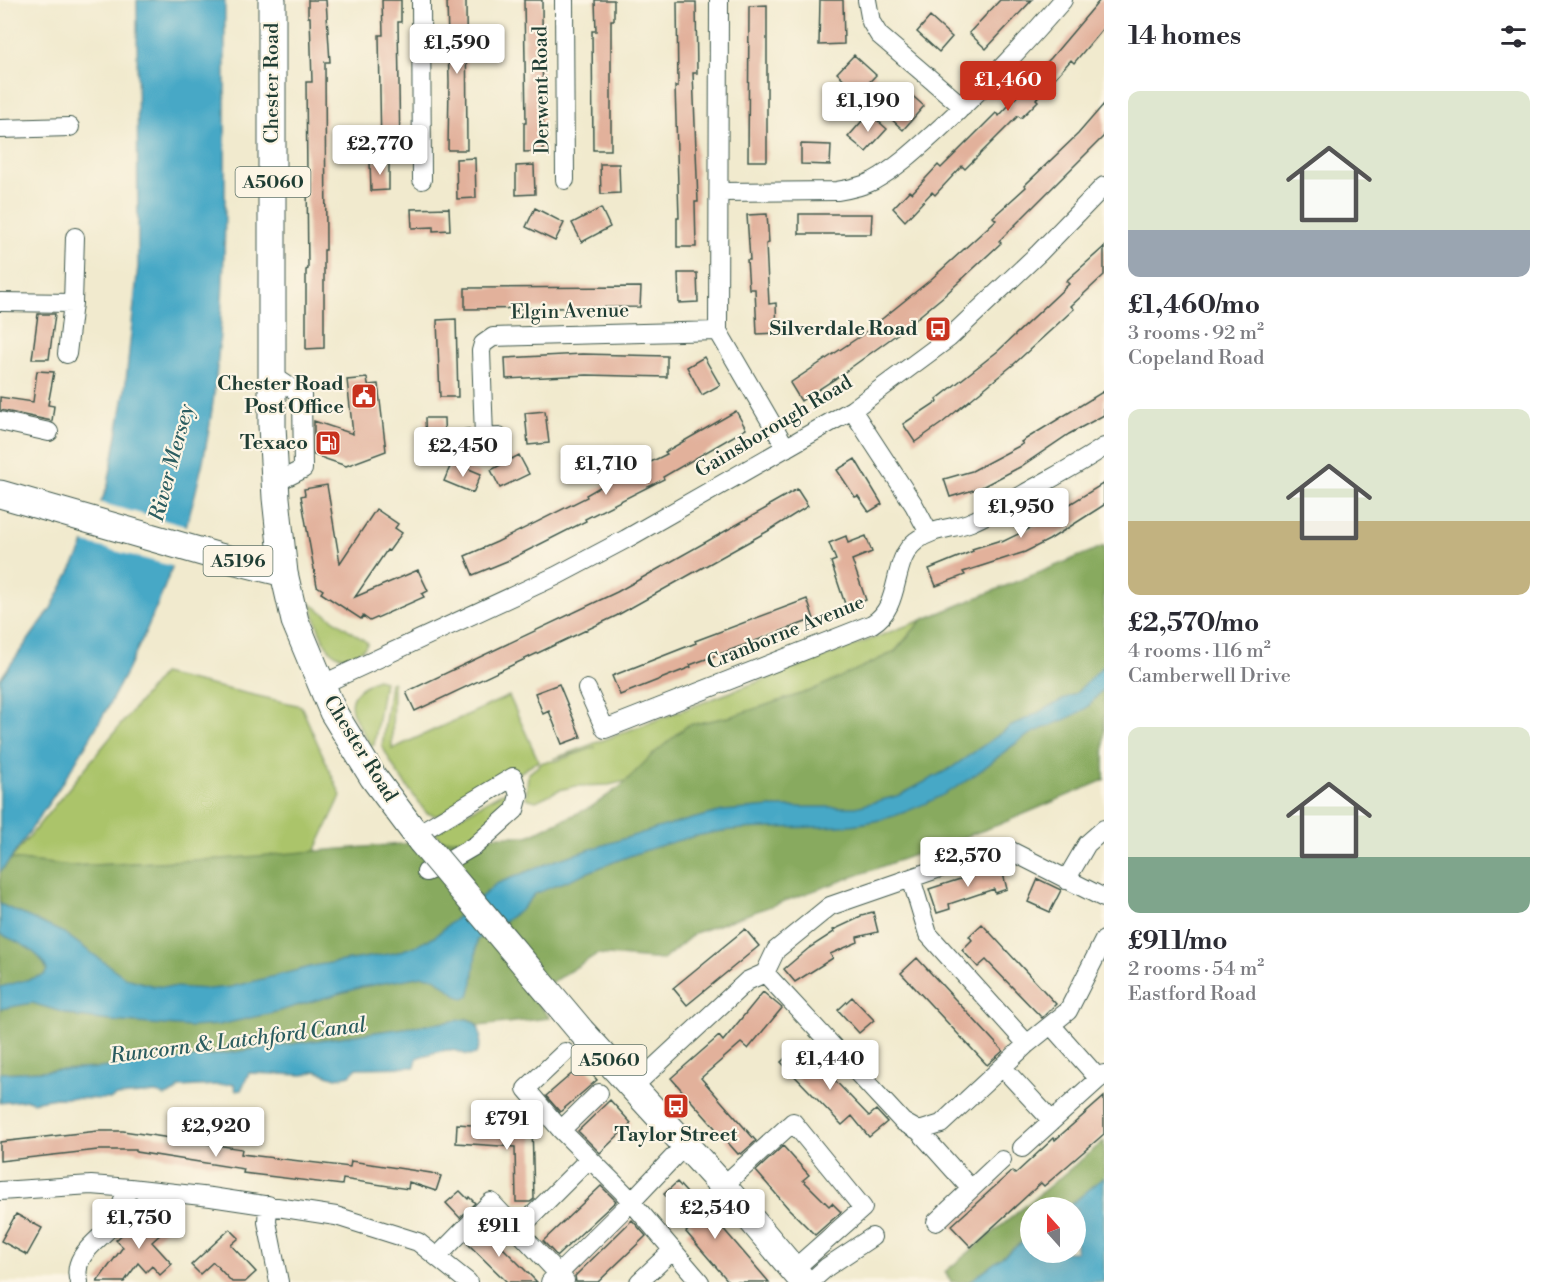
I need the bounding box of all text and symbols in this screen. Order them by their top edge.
text: 14 homes [1128,20,1241,52]
icon: filters [1497,20,1530,53]
street label: Chester Road [260,22,285,143]
pin: £1,590 [408,24,506,75]
street label: Derwent Road [528,25,556,154]
text: £1,590 [424,31,490,56]
pin: £1,460 [959,61,1057,112]
text: £1,460 [974,68,1042,93]
pin: £1,190 [819,82,917,133]
text: £1,190 [836,89,900,114]
pin: £2,770 [331,125,429,176]
icon: home [1275,130,1383,238]
text: £2,770 [346,132,414,157]
road number: A5060 [236,167,310,197]
text: £1,460/mo [1128,289,1260,321]
street label: Elgin Avenue [510,298,630,326]
bus stop icon: Silverdale Road [923,314,953,344]
place label: Silverdale Road [770,317,918,342]
text: 3 rooms · 92 m² [1128,321,1264,346]
text: Copeland Road [1128,346,1264,371]
street label: Gainsborough Road [691,370,858,484]
place label: Chester Road Post Office [217,372,344,420]
public building icon: Chester Road Post Office [349,381,379,411]
water label: River Mersey [144,400,200,526]
pin: £2,450 [414,427,512,478]
fuel station icon: Texaco [313,428,343,458]
place label: Texaco [240,431,308,456]
text: £2,450 [428,434,498,459]
pin: £1,710 [557,445,655,496]
icon: home [1275,448,1383,556]
text: £1,710 [574,452,638,477]
pin: £1,950 [972,488,1070,539]
text: £1,950 [988,495,1054,520]
road number: A5196 [204,546,272,576]
street label: Cranborne Avenue [703,590,869,676]
text: £2,570/mo [1128,607,1259,639]
text: 4 rooms · 116 m² [1128,639,1271,664]
text: Camberwell Drive [1128,664,1291,689]
street label: Chester Road [317,691,403,807]
icon: home [1275,766,1383,874]
pin: £2,570 [919,837,1017,888]
text: £2,570 [934,844,1002,869]
text: £911/mo [1128,925,1228,957]
text: 2 rooms · 54 m² [1128,957,1264,982]
text: Eastford Road [1128,982,1256,1007]
water label: Runcorn & Latchford Canal [107,1012,368,1070]
pin: £1,440 [781,1040,879,1091]
road number: A5060 [572,1045,646,1075]
text: £1,440 [796,1047,864,1072]
bus stop icon: Taylor Street [661,1091,691,1121]
pin: £791 [471,1100,543,1151]
pin: £2,920 [167,1107,265,1158]
text: £791 [485,1107,529,1132]
text: £2,920 [181,1114,251,1139]
place label: Taylor Street [615,1123,738,1148]
pin: £2,540 [666,1189,764,1240]
text: £2,540 [680,1196,750,1221]
north arrow [1020,1197,1086,1263]
map controls [1020,1197,1086,1263]
pin: £1,750 [90,1199,188,1250]
text: £1,750 [106,1206,172,1231]
pin: £911 [463,1207,535,1258]
text: £911 [478,1214,520,1239]

